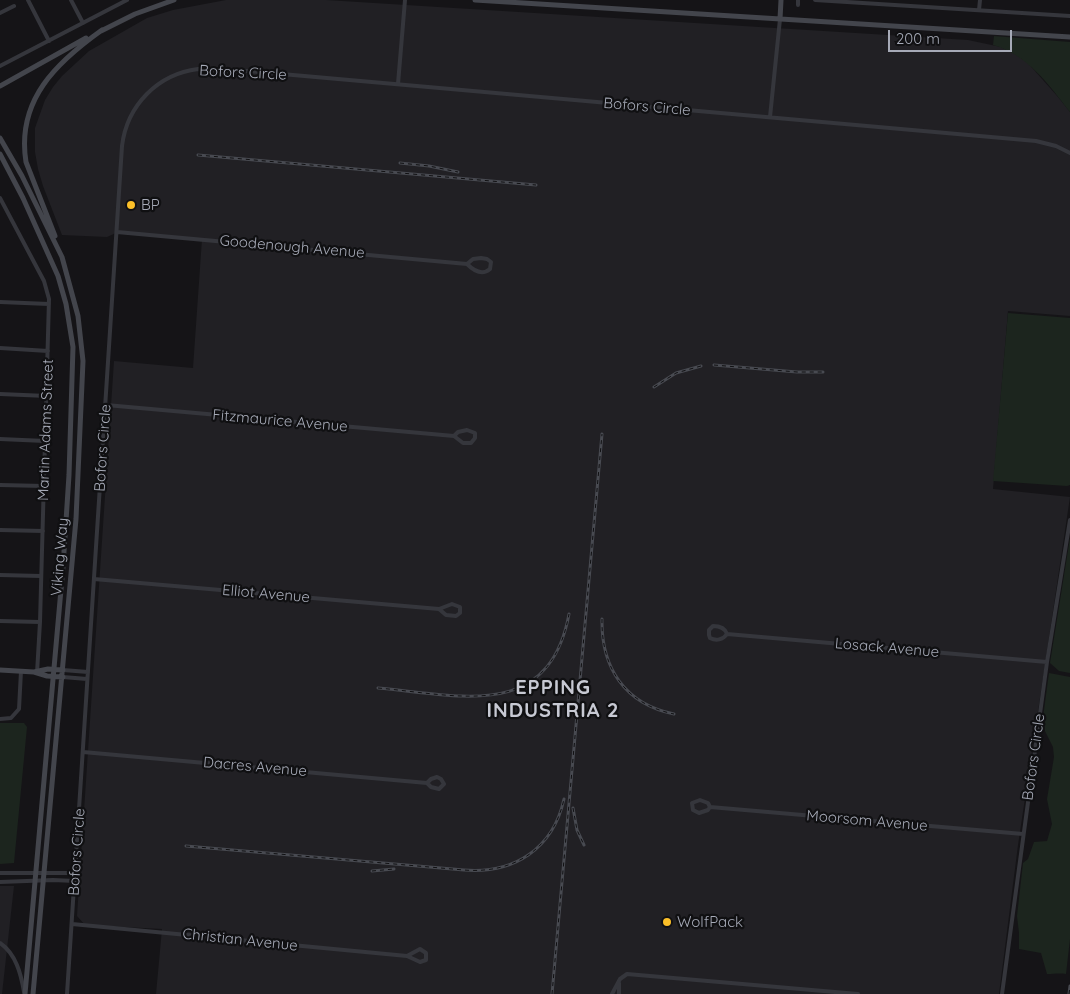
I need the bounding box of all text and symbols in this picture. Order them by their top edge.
scale bar [890,20,1014,52]
text: 200 m [896,29,940,48]
street label: Bofors Circle [199,62,287,84]
street label: Bofors Circle [603,94,691,120]
place label: BP [141,196,160,214]
marker: BP [125,199,137,211]
street label: Goodenough Avenue [219,232,365,262]
street label: Martin Adams Street [35,359,57,501]
street label: Bofors Circle [91,404,115,492]
street label: Fitzmaurice Avenue [212,406,348,436]
street label: Viking Way [48,517,72,597]
street label: Elliot Avenue [221,581,311,607]
street label: Losack Avenue [834,634,940,662]
district label: EPPING INDUSTRIA 2 [485,676,621,723]
street label: Bofors Circle [1019,712,1049,802]
street label: Dacres Avenue [202,754,308,780]
street label: Moorsom Avenue [806,807,928,835]
street label: Bofors Circle [65,808,89,896]
place label: WolfPack [677,913,743,931]
marker: WolfPack [661,916,673,928]
street label: Christian Avenue [181,925,299,955]

